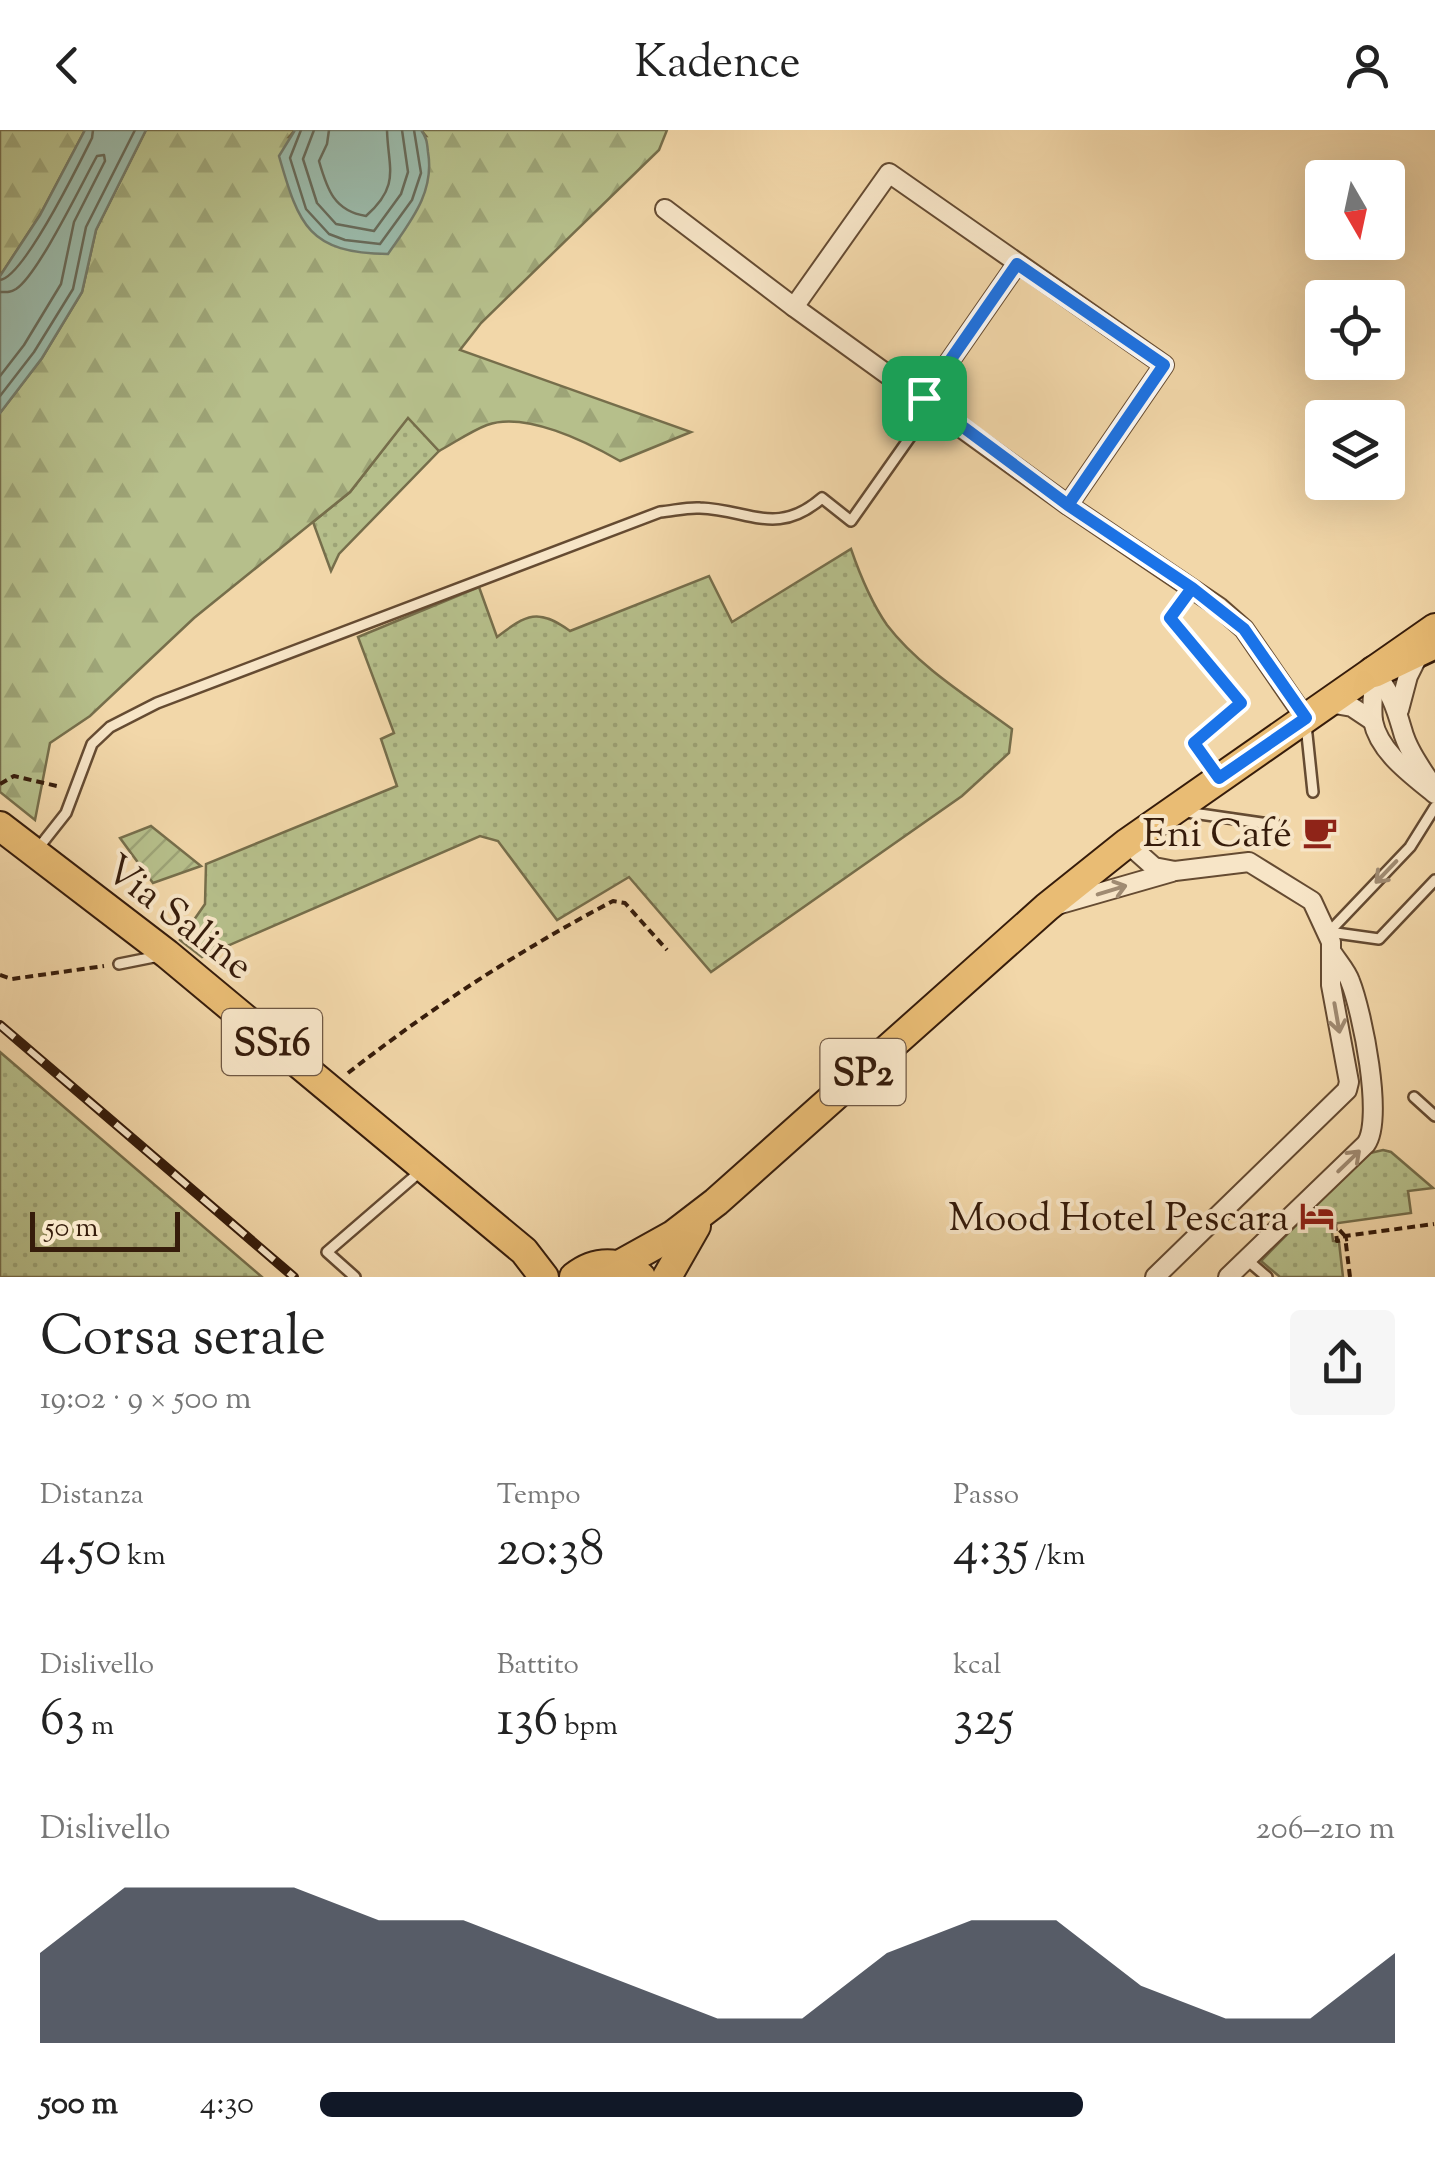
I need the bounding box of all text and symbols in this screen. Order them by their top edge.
text: Kadence [634,33,801,98]
icon: back [40,38,95,93]
icon: person [1340,38,1395,93]
north arrow [1305,160,1405,260]
map controls [1305,160,1405,500]
button: locate [1305,280,1405,380]
pin [882,356,967,441]
icon: arrive [897,371,952,426]
button: layers [1305,400,1405,500]
place label: Eni Café [1143,808,1292,865]
cafe icon: Eni Café [1301,813,1339,851]
street label: Via Saline [91,843,264,996]
one-way arrow [1374,860,1398,884]
one-way arrow [1095,880,1127,898]
one-way arrow [1328,1002,1347,1034]
road number: SS16 [222,1009,322,1075]
road number: SP2 [820,1039,906,1105]
one-way arrow [1336,1149,1360,1173]
place label: Mood Hotel Pescara [948,1192,1289,1249]
hotel icon: Mood Hotel Pescara [1298,1197,1336,1235]
scale bar [30,1207,180,1252]
text: 50 m [45,1209,99,1249]
text: Corsa serale [40,1300,326,1379]
button: share [1290,1310,1395,1415]
text: 19:02 · 9 × 500 m [40,1377,252,1423]
text: Distanza [40,1476,144,1516]
text: Tempo [497,1476,581,1516]
text: Passo [953,1476,1019,1516]
text: 4.50 [40,1516,121,1588]
text: 20:38 [497,1516,604,1588]
text: 4:35 [953,1516,1029,1588]
text: km [121,1537,166,1577]
text: /km [1029,1537,1085,1577]
text: Dislivello [40,1646,154,1686]
text: Battito [497,1646,579,1686]
text: kcal [953,1646,1001,1686]
text: 63 [40,1686,85,1758]
text: 136 [497,1686,558,1758]
text: 325 [953,1686,1014,1758]
text: m [85,1707,114,1747]
text: bpm [558,1707,618,1747]
text: Dislivello [40,1807,170,1853]
text: 206–210 m [1256,1807,1395,1853]
text: 500 m [40,2082,118,2128]
text: 4:30 [200,2082,254,2128]

